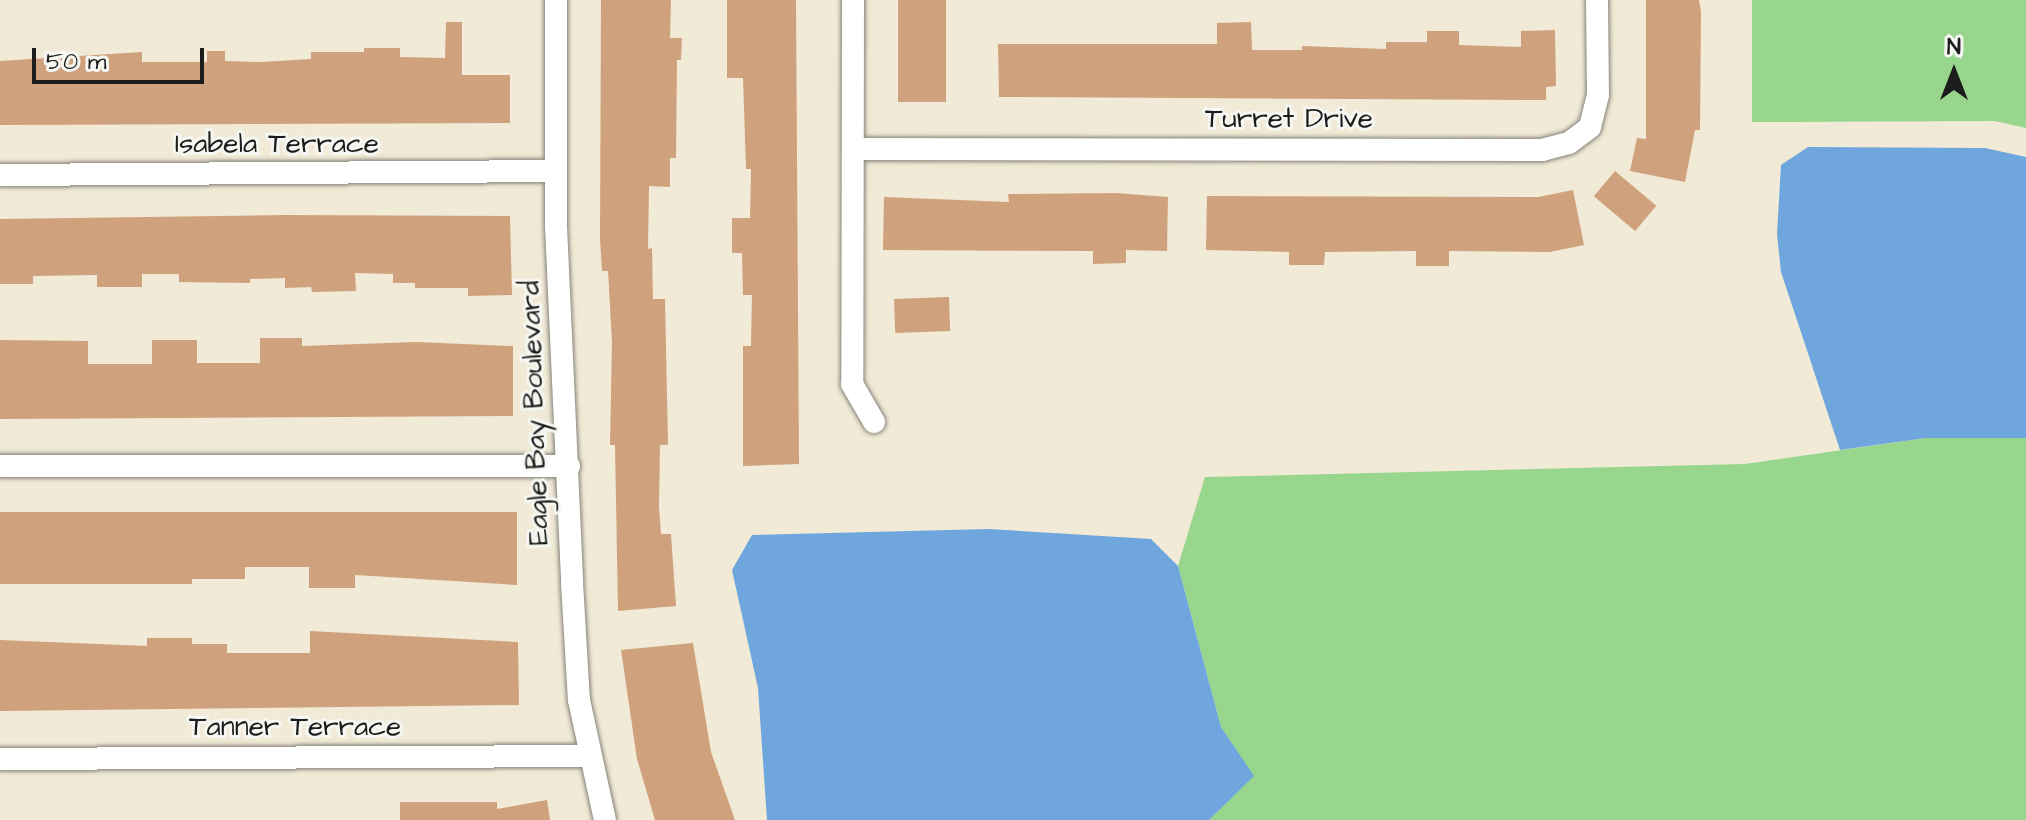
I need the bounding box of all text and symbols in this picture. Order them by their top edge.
scale bar [36,32,208,82]
north arrow [1914,32,1994,112]
text: N [1947,32,1961,63]
text: 50 m [46,45,106,79]
street label: Turret Drive [1205,102,1373,136]
street label: Isabela Terrace [175,127,379,161]
street label: Eagle Bay Boulevard [514,280,556,546]
street label: Tanner Terrace [189,710,401,744]

